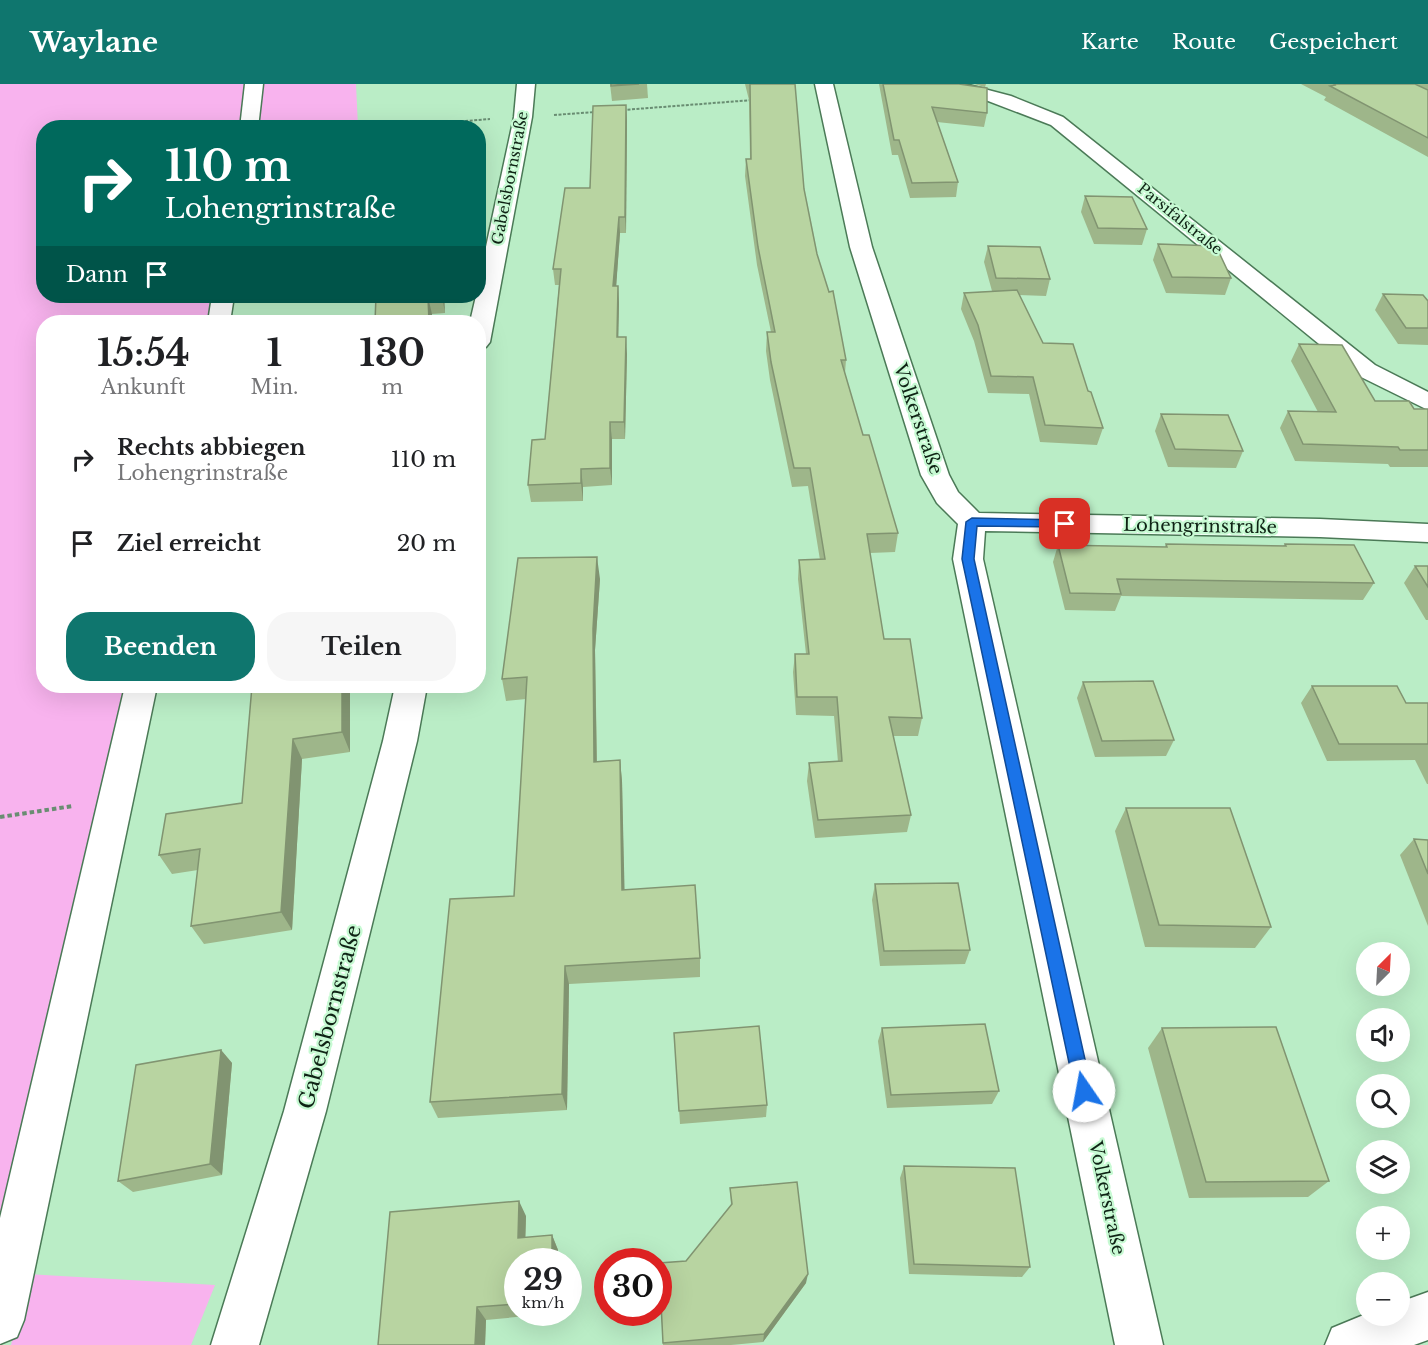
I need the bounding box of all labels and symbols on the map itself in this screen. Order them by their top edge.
street label: Gabelsbornstraße [487,110,532,246]
street label: Parsifalstraße [1134,179,1227,259]
street label: Volkerstraße [888,360,947,477]
pin [1039,498,1090,549]
street label: Lohengrinstraße [1123,514,1277,538]
street label: Gabelsbornstraße [293,922,367,1112]
north arrow [1356,942,1410,996]
position arrow [1052,1059,1116,1123]
street label: Volkerstraße [1084,1138,1130,1257]
speed limit sign: 30 [594,1248,672,1326]

